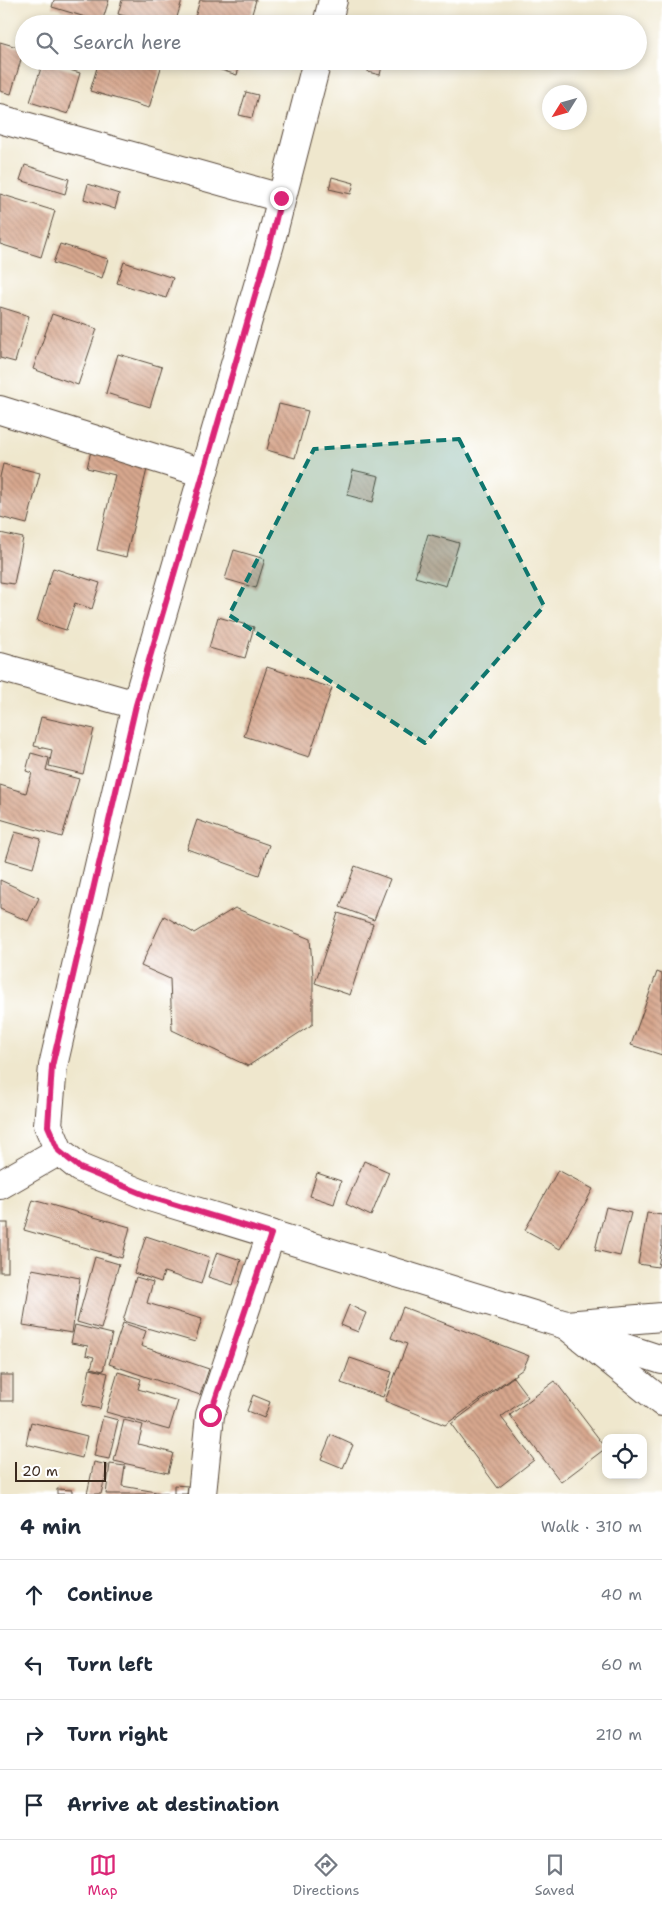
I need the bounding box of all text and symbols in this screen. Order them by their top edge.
search box [15,15,647,70]
icon: search [33,29,61,57]
text: Search here [73,30,182,55]
north arrow [542,85,587,130]
route end [270,187,293,210]
route start [199,1404,222,1427]
map controls [602,1434,647,1479]
button: locate [602,1434,647,1479]
scale bar [15,1459,106,1482]
text: 20 m [22,1462,58,1480]
text: 4 min [20,1513,81,1541]
text: Walk · 310 m [541,1516,642,1537]
icon: ahead [20,1581,48,1609]
text: Continue [67,1582,153,1607]
text: 40 m [600,1584,642,1605]
icon: left [20,1651,48,1679]
text: Turn left [67,1652,153,1677]
text: 60 m [601,1654,642,1675]
icon: right [20,1721,48,1749]
text: Turn right [67,1722,168,1747]
text: 210 m [595,1724,642,1745]
icon: arrive [20,1791,48,1819]
text: Arrive at destination [67,1792,279,1817]
tab: Map [88,1851,118,1899]
tab: Directions [293,1851,359,1899]
tab: Saved [535,1851,574,1899]

